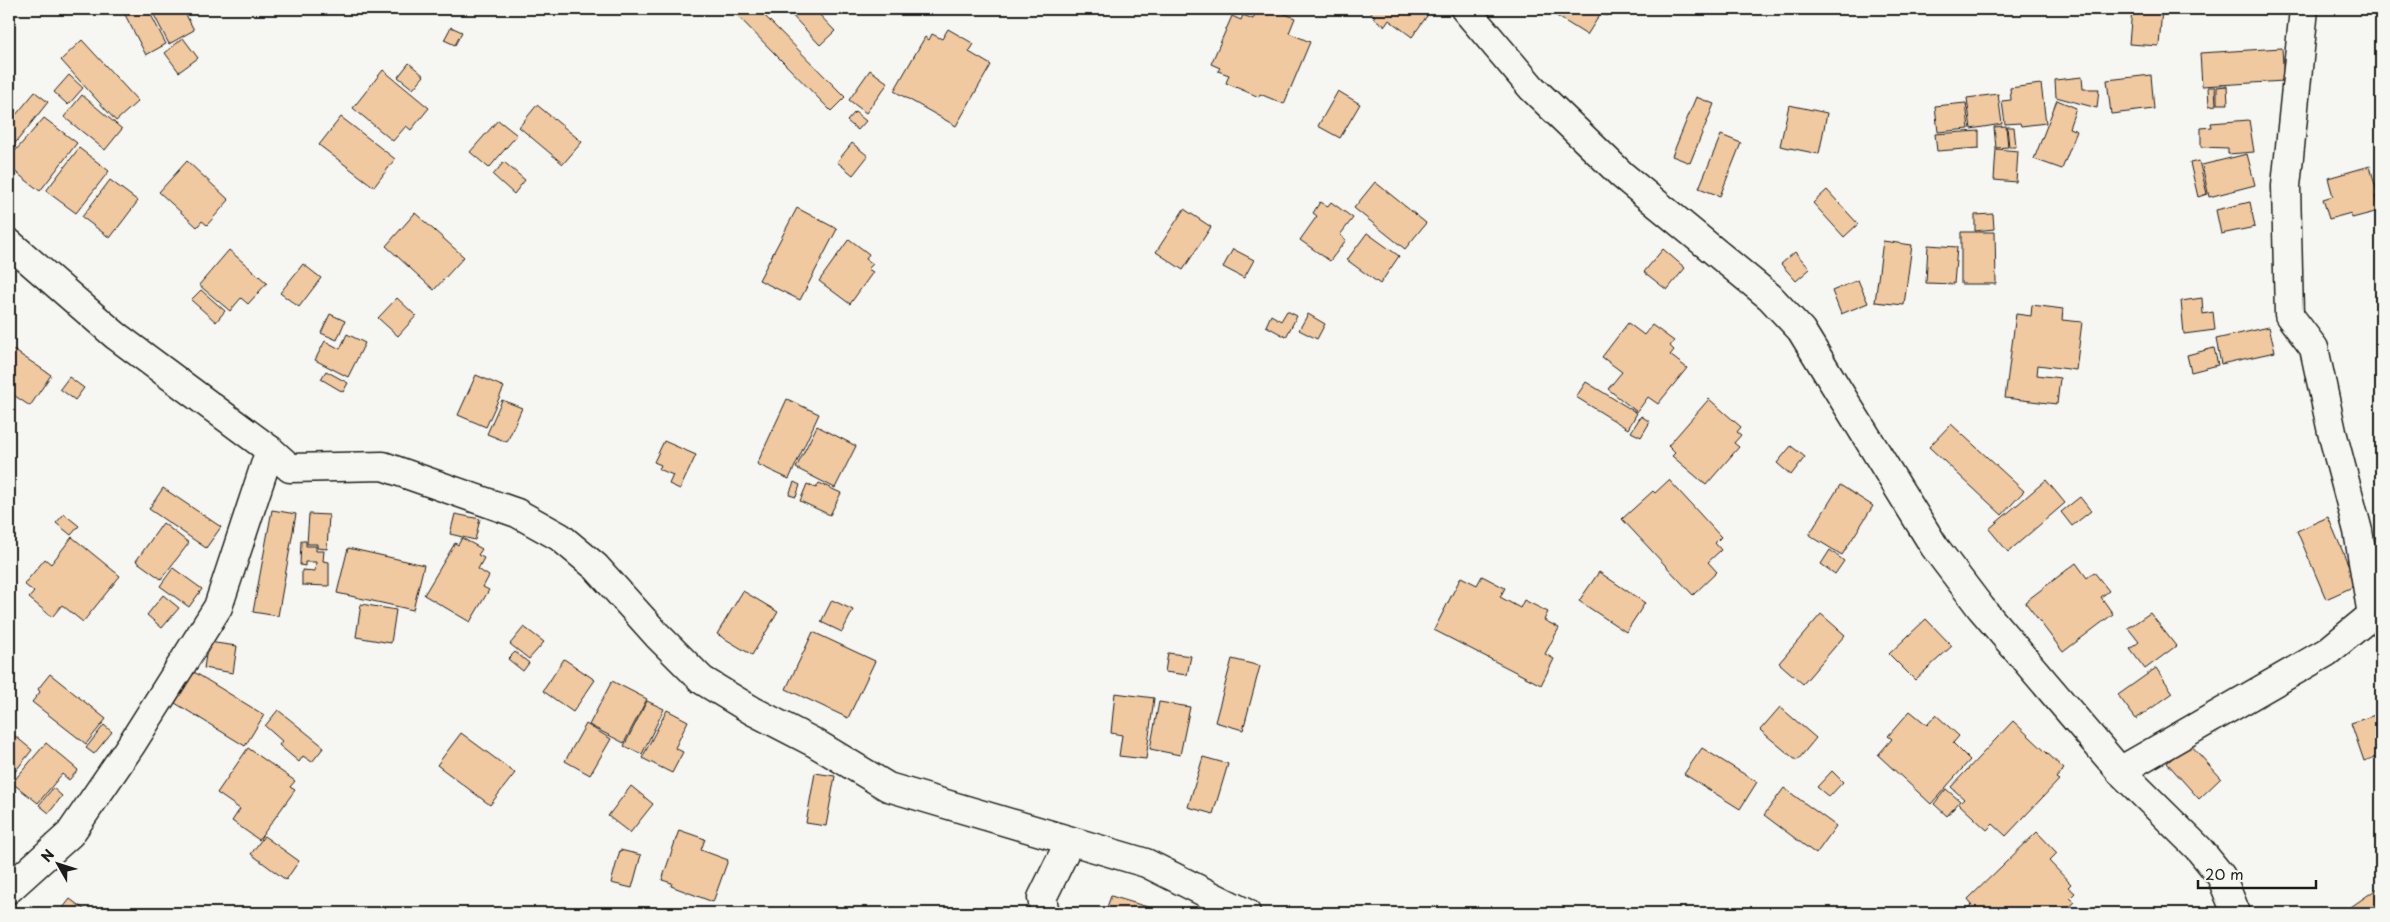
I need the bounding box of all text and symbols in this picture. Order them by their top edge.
north arrow [32,840,82,890]
text: N [36,845,59,866]
scale bar [2198,857,2315,889]
text: 20 m [2205,862,2244,885]

